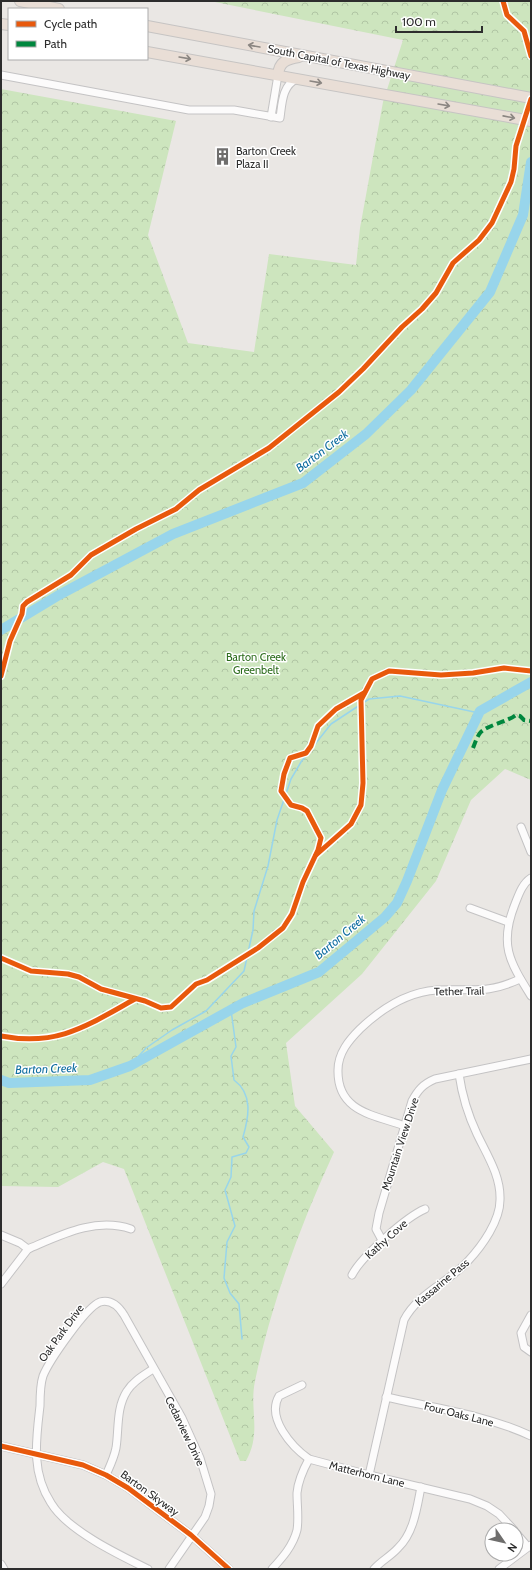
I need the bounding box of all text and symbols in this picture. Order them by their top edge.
legend [8,8,148,60]
scale bar [396,8,482,34]
text: 100 m [402,14,436,29]
text: Cycle path [44,16,97,31]
text: Path [44,36,67,51]
street label: South Capital of Texas Highway [266,41,412,83]
one-way arrow [248,42,261,50]
one-way arrow [178,55,191,63]
one-way arrow [309,78,322,86]
one-way arrow [437,101,450,109]
one-way arrow [502,113,515,121]
place label: Barton Creek Plaza II [236,144,296,171]
building icon: Barton Creek Plaza II [213,147,233,167]
water label: Barton Creek [292,425,352,475]
park label: Barton Creek Greenbelt [226,650,286,677]
water label: Barton Creek [311,910,369,962]
street label: Tether Trail [434,984,485,998]
water label: Barton Creek [15,1060,78,1077]
street label: Mountain View Drive [378,1095,422,1192]
street label: Kathy Cove [362,1216,410,1262]
street label: Kassarine Pass [412,1255,472,1309]
street label: Oak Park Drive [35,1301,87,1365]
street label: Cedarview Drive [162,1394,208,1468]
street label: Four Oaks Lane [423,1399,496,1429]
street label: Matterhorn Lane [328,1458,407,1490]
street label: Barton Skyway [118,1467,182,1519]
north arrow [484,1522,524,1562]
text: N [504,1540,520,1555]

